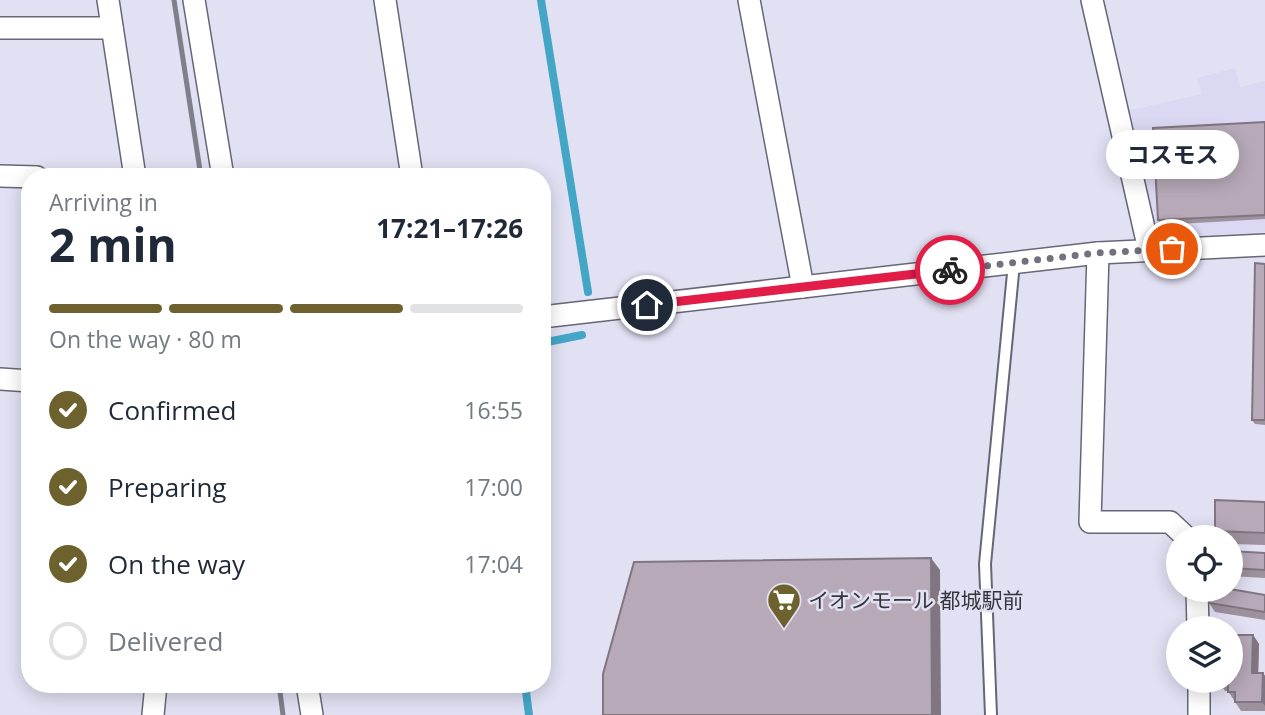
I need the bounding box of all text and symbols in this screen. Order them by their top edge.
callout: コスモス [1106,130,1238,179]
text: コスモス [1127,138,1219,170]
text: Arriving in [49,186,158,218]
text: 17:21–17:26 [376,210,523,246]
text: 2 min [49,213,177,275]
pin [1142,219,1202,279]
icon: bag [1153,230,1191,268]
courier [915,235,985,305]
icon: bike [931,251,969,289]
pin [617,275,677,335]
icon: home [628,286,666,324]
text: On the way · 80 m [49,323,242,355]
icon: check [49,391,87,429]
text: Confirmed [108,392,236,428]
text: 16:55 [464,394,523,426]
icon: check [49,468,87,506]
text: Preparing [108,469,226,505]
text: 17:00 [464,471,523,503]
map controls [1166,525,1243,693]
button: locate [1166,525,1243,602]
icon: check [49,545,87,583]
text: On the way [108,546,245,582]
text: 17:04 [464,548,523,580]
supermarket icon: イオンモール 都城駅前 [765,581,803,630]
place label: イオンモール 都城駅前 [808,586,1023,614]
button: layers [1166,616,1243,693]
text: Delivered [108,623,223,659]

